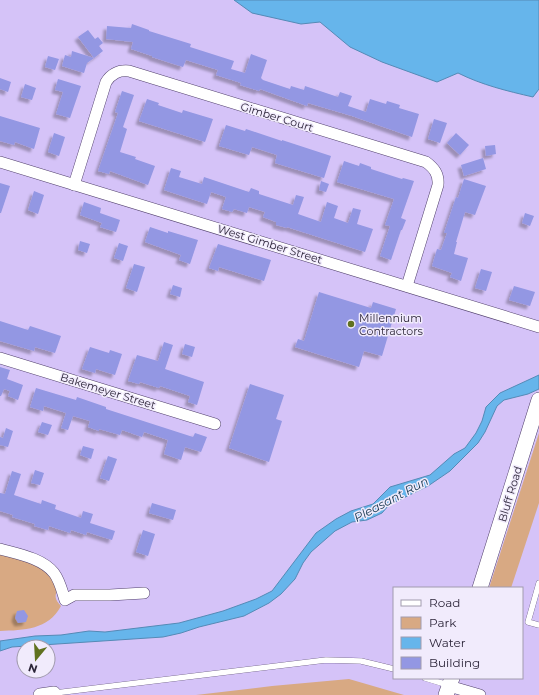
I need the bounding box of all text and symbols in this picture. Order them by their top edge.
street label: Gimber Court [239,99,316,135]
street label: West Gimber Street [216,221,325,267]
place label: Millennium Contractors [359,311,424,338]
marker: Millennium Contractors [346,319,356,329]
street label: Bakemeyer Street [59,370,158,412]
street label: Bluff Road [495,464,525,524]
water label: Pleasant Run [351,473,431,525]
legend [393,587,523,679]
text: Road [429,595,460,610]
text: Park [429,615,457,630]
text: Water [429,635,466,650]
north arrow [16,639,56,679]
text: Building [429,655,480,670]
text: N [27,660,39,677]

